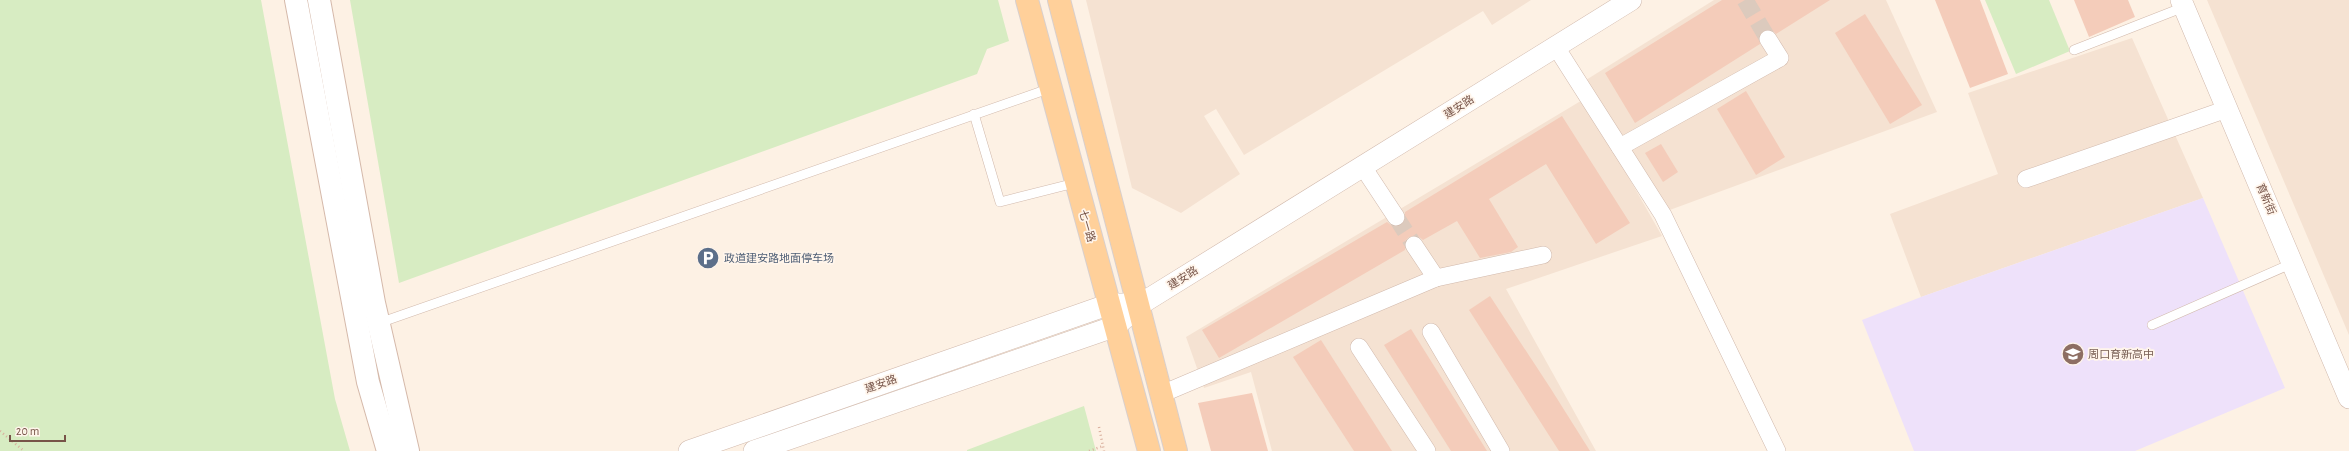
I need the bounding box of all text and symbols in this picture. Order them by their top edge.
street label: 建安路 [1442,93,1476,120]
street label: 育新街 [2254,181,2278,216]
street label: 七一路 [1077,208,1098,243]
parking icon: 政道建安路地面停车场 [695,245,721,271]
place label: 政道建安路地面停车场 [724,252,834,264]
street label: 建安路 [1166,264,1200,291]
school or university icon: 周口育新高中 [2060,341,2086,367]
place label: 周口育新高中 [2088,348,2154,360]
street label: 建安路 [863,372,898,395]
scale bar [10,417,65,443]
text: 20 m [16,425,39,437]

